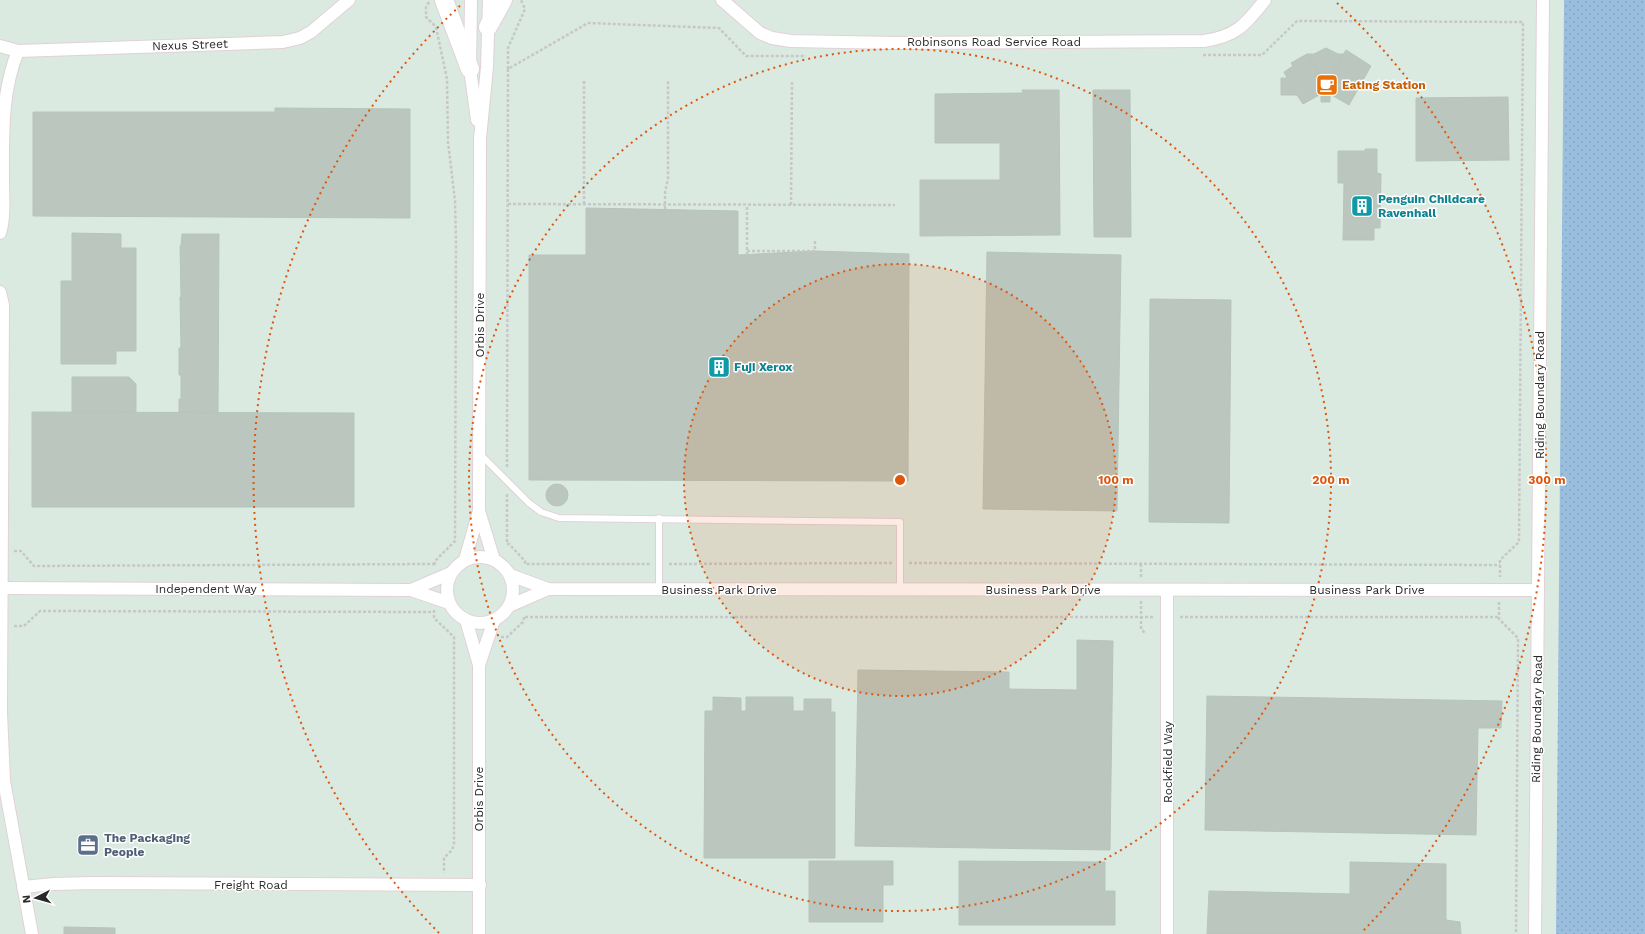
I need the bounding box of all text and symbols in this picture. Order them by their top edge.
street label: Robinsons Road Service Road [907,35,1081,49]
street label: Nexus Street [152,37,228,53]
cafe icon: Eating Station [1314,72,1340,98]
place label: Eating Station [1342,78,1426,92]
place label: Penguin Childcare Ravenhall [1378,192,1485,220]
building icon: Penguin Childcare Ravenhall [1349,193,1375,219]
street label: Orbis Drive [473,293,487,357]
street label: Riding Boundary Road [1533,331,1547,459]
building icon: Fuji Xerox [706,354,732,380]
place label: Fuji Xerox [734,360,792,374]
centre of rings [893,473,907,487]
text: 100 m [1098,473,1134,487]
text: 200 m [1312,473,1350,487]
text: 300 m [1528,473,1566,487]
street label: Independent Way [155,582,258,596]
street label: Business Park Drive [661,583,777,597]
street label: Business Park Drive [985,583,1101,597]
street label: Business Park Drive [1309,583,1425,597]
street label: Riding Boundary Road [1529,655,1545,783]
street label: Rockfield Way [1161,720,1175,803]
street label: Orbis Drive [472,767,486,831]
place label: The Packaging People [104,831,190,859]
office icon: The Packaging People [75,832,101,858]
north arrow [16,878,56,918]
street label: Freight Road [214,878,288,892]
text: N [20,894,33,904]

